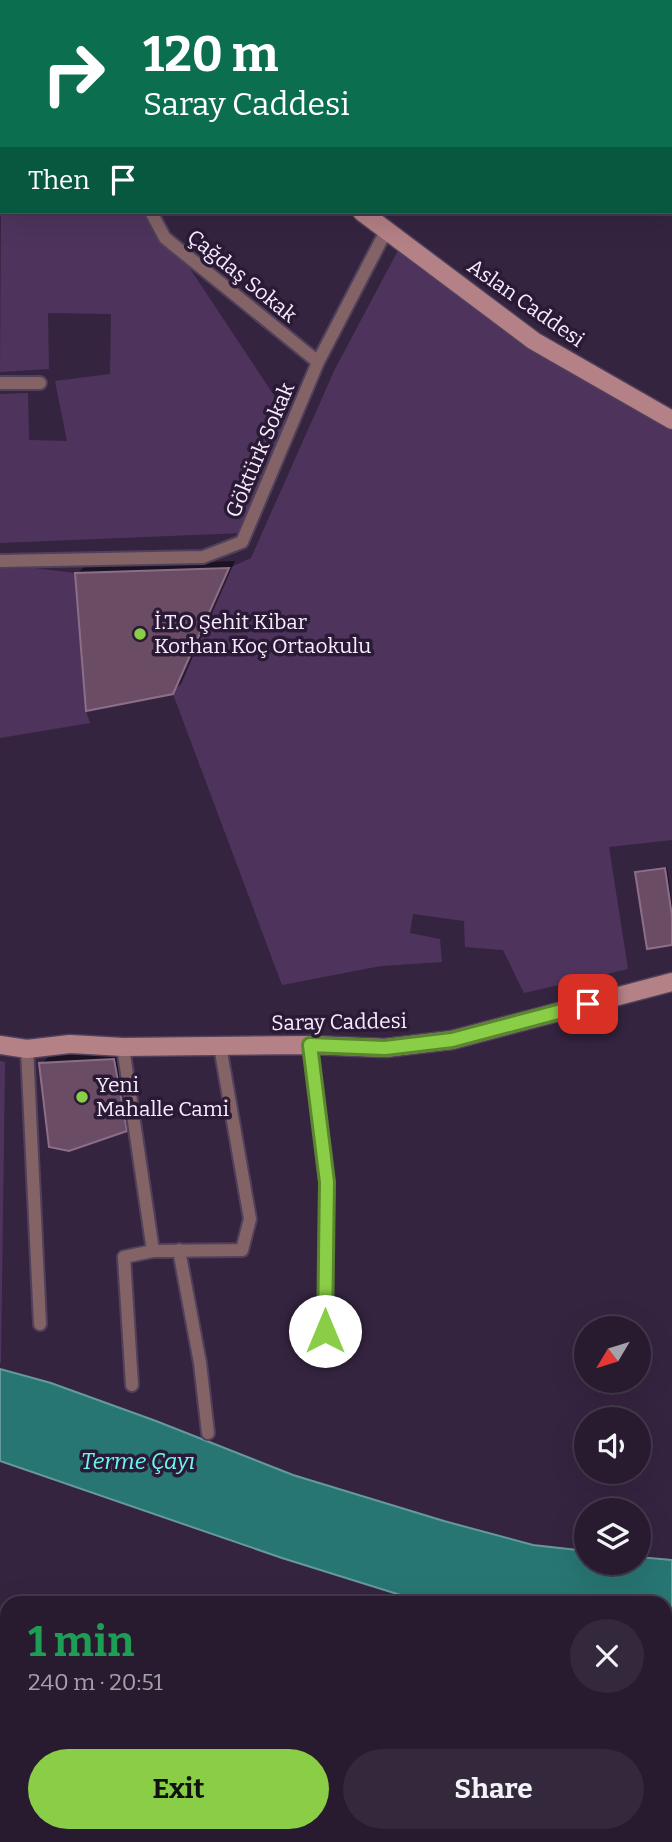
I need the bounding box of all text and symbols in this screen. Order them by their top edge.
text: 120 m [143,25,278,84]
icon: right [28,28,119,119]
text: Saray Caddesi [143,85,350,123]
icon: arrive [104,161,142,199]
text: Then [28,165,90,196]
street label: Çağdaş Sokak [182,224,302,328]
street label: Aslan Caddesi [463,253,589,353]
street label: Göktürk Sokak [220,379,300,521]
place label: İ.T.O Şehit Kibar Korhan Koç Ortaokulu [154,609,371,659]
marker: İ.T.O Şehit Kibar Korhan Koç Ortaokulu [132,626,148,642]
pin [558,974,618,1034]
icon: arrive [569,985,607,1023]
street label: Saray Caddesi [271,1008,407,1036]
place label: Yeni Mahalle Cami [96,1072,229,1122]
marker: Yeni Mahalle Cami [74,1089,90,1105]
position arrow [288,1294,362,1368]
north arrow [574,1316,651,1393]
map controls [574,1316,651,1575]
button: sound [574,1407,651,1484]
water label: Terme Çayı [81,1447,195,1475]
button: layers [574,1498,651,1575]
text: 1 min [28,1617,134,1667]
button: close [570,1619,644,1693]
text: 240 m · 20:51 [28,1668,163,1696]
button: Exit [28,1749,329,1829]
button: Share [343,1749,644,1829]

